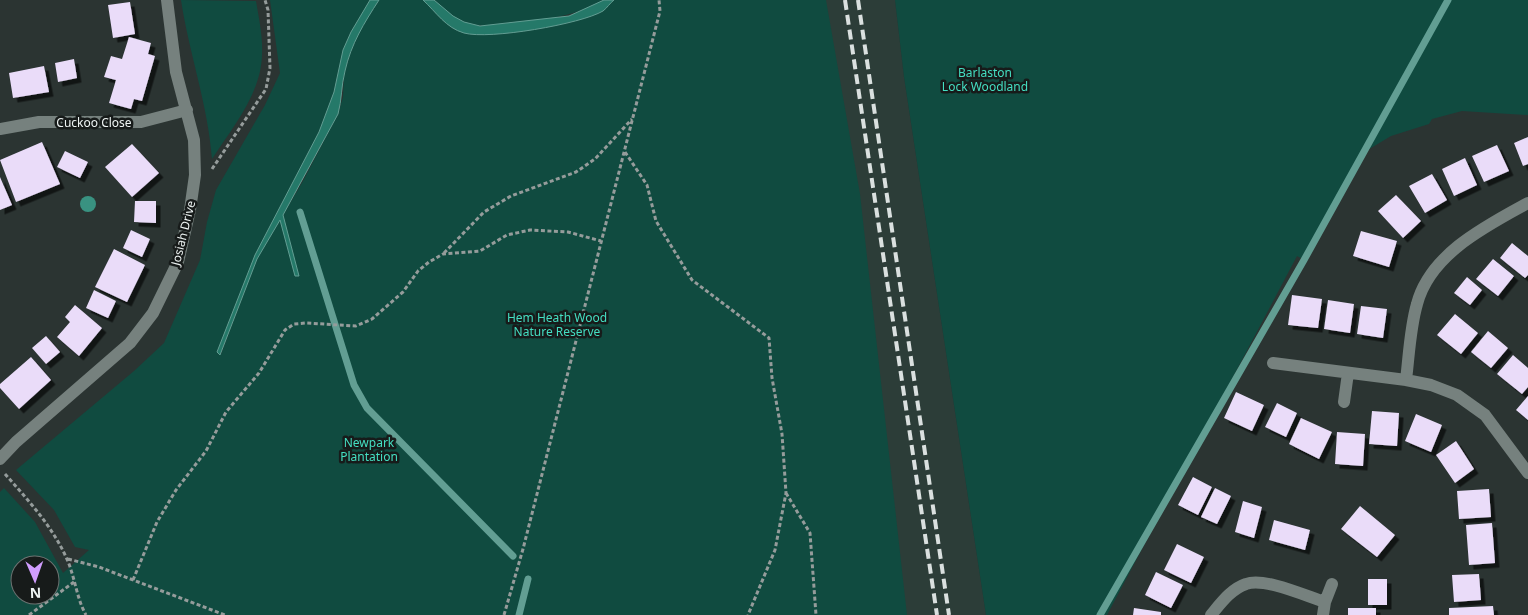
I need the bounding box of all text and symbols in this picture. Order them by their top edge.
park label: Barlaston Lock Woodland [942,64,1028,95]
street label: Cuckoo Close [56,114,132,131]
street label: Josiah Drive [166,199,199,268]
park label: Hem Heath Wood Nature Reserve [507,309,607,340]
park label: Newpark Plantation [340,434,398,465]
north arrow [10,555,60,605]
text: N [29,584,41,603]

